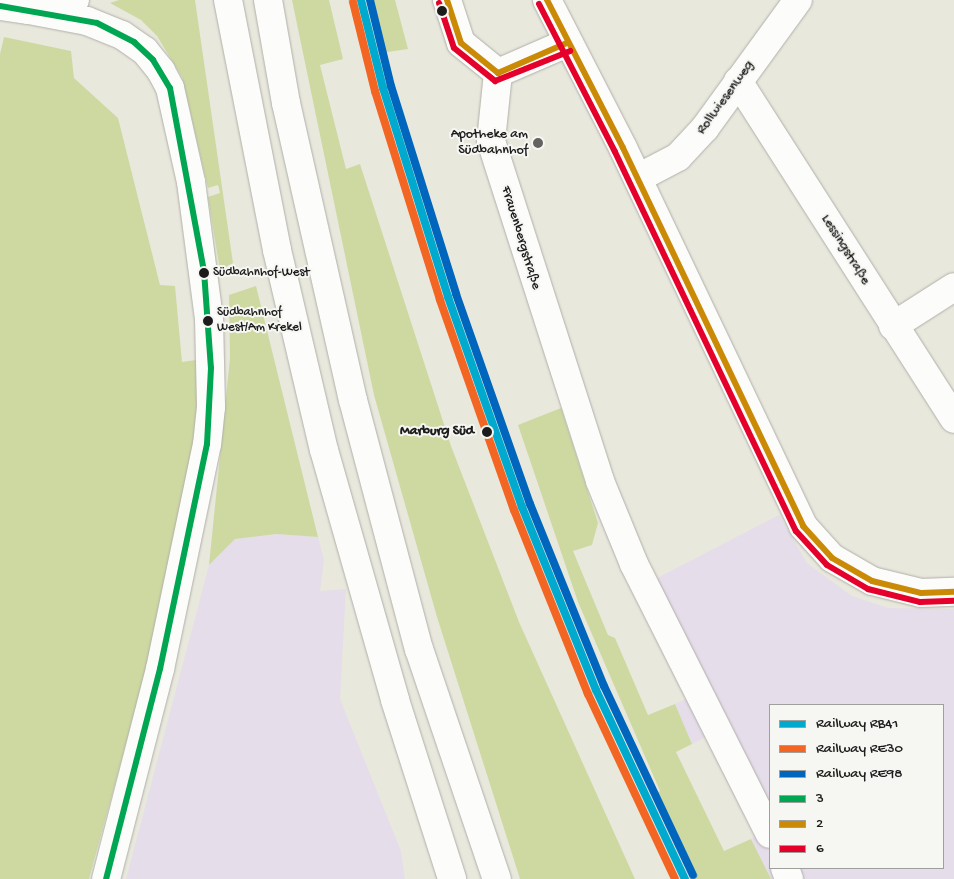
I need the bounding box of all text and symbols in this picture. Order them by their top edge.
unlabelled marker [437,6,447,16]
street label: Rollwiesenweg [694,58,758,138]
place label: Apotheke am Südbahnhof [451,127,528,160]
marker: Apotheke am Südbahnhof [532,137,544,149]
street label: Frauenbergstraße [496,184,544,292]
street label: Lessingstraße [817,212,873,288]
place label: Südbahnhof-West [213,265,310,281]
marker: Südbahnhof-West [199,268,209,278]
place label: Südbahnhof West/Am Krekel [217,306,302,337]
marker: Südbahnhof West/Am Krekel [203,316,213,326]
marker: Marburg Süd [478,423,496,441]
place label: Marburg Süd [400,424,474,440]
legend [769,704,944,869]
text: Railway RB41 [816,715,898,733]
text: Railway RE30 [816,740,903,758]
text: Railway RE98 [816,765,903,783]
text: 3 [816,790,824,808]
text: 2 [816,815,823,833]
text: 6 [816,840,824,858]

